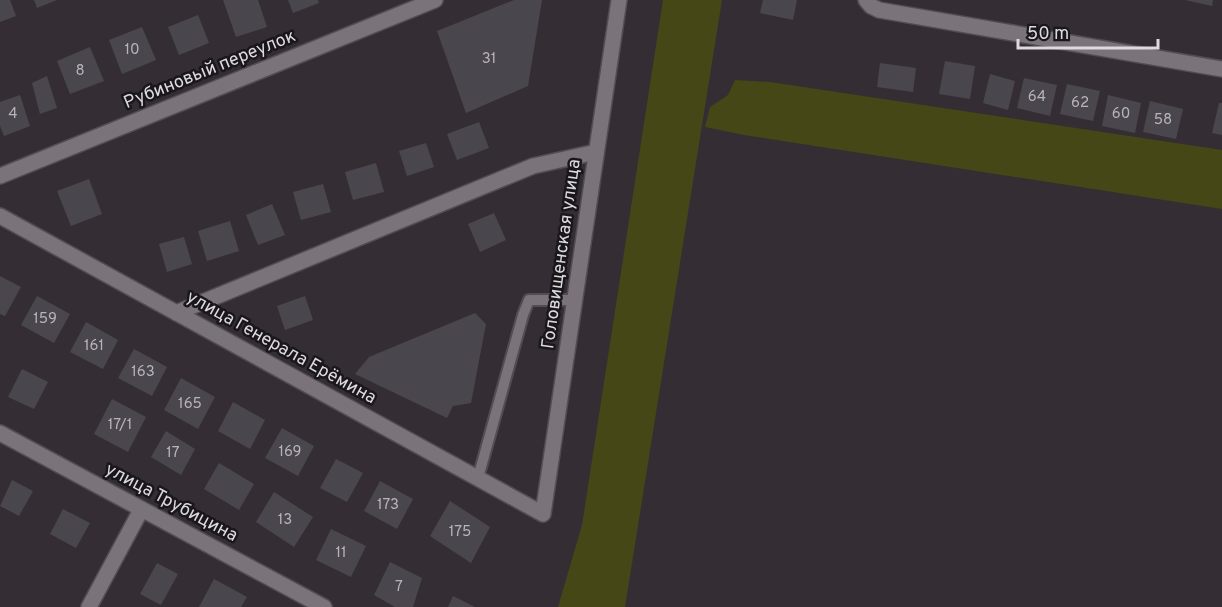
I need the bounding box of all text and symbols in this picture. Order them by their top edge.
scale bar [1018,12,1158,50]
text: 50 m [1027,23,1069,46]
street label: Рубиновый переулок [121,25,299,115]
house number: 10 [124,41,140,60]
house number: 31 [482,50,496,69]
house number: 8 [75,62,85,81]
house number: 64 [1028,88,1046,107]
house number: 62 [1071,94,1089,113]
house number: 4 [8,105,18,124]
house number: 60 [1112,105,1130,124]
house number: 58 [1154,111,1172,130]
street label: Головищенская улица [537,158,587,350]
street label: улица Генерала Ерёмина [182,286,380,410]
house number: 159 [33,310,57,329]
house number: 161 [84,337,104,356]
house number: 163 [131,363,155,382]
house number: 165 [178,395,202,414]
house number: 17/1 [108,416,132,435]
house number: 169 [279,443,301,462]
house number: 17 [166,444,180,463]
street label: улица Трубицина [101,458,241,548]
house number: 173 [377,496,399,515]
house number: 13 [278,511,292,530]
house number: 175 [449,523,471,542]
house number: 11 [335,544,347,563]
house number: 7 [395,578,403,597]

